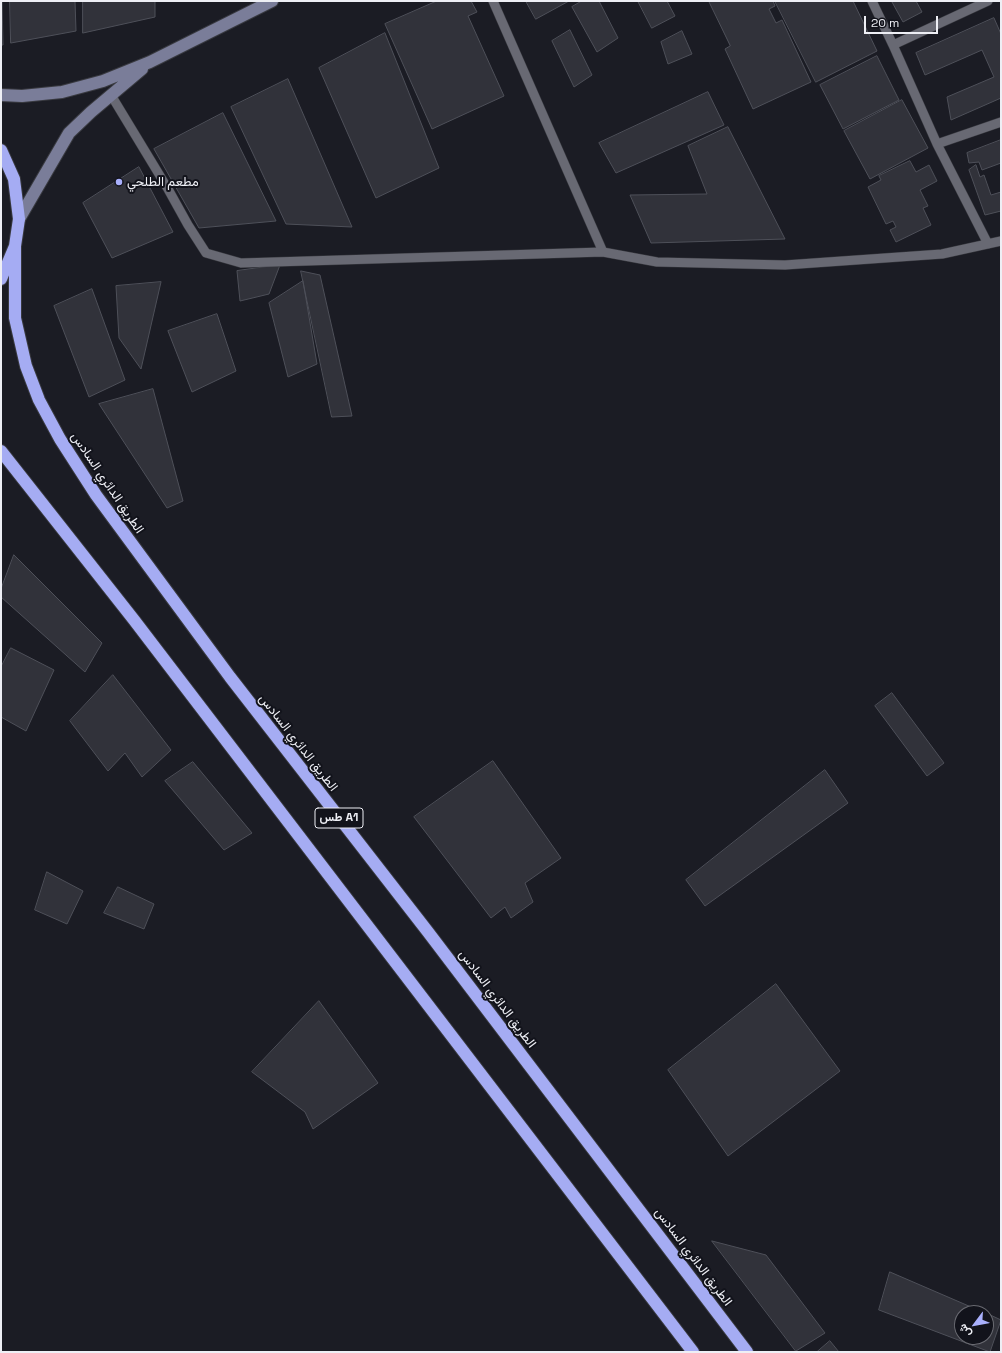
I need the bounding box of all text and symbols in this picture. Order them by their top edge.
scale bar [866,8,940,34]
text: 20 m [871,15,899,31]
place label: مطعم الطلحي [127,174,199,190]
marker: مطعم الطلحي [114,177,124,187]
street label: الطريق الدائري السادس [67,429,147,537]
street label: الطريق الدائري السادس [255,691,341,795]
road number: طس A1 [315,808,363,828]
street label: الطريق الدائري السادس [455,947,539,1051]
street label: الطريق الدائري السادس [651,1205,735,1309]
north arrow [954,1305,994,1345]
text: ش [955,1322,974,1340]

